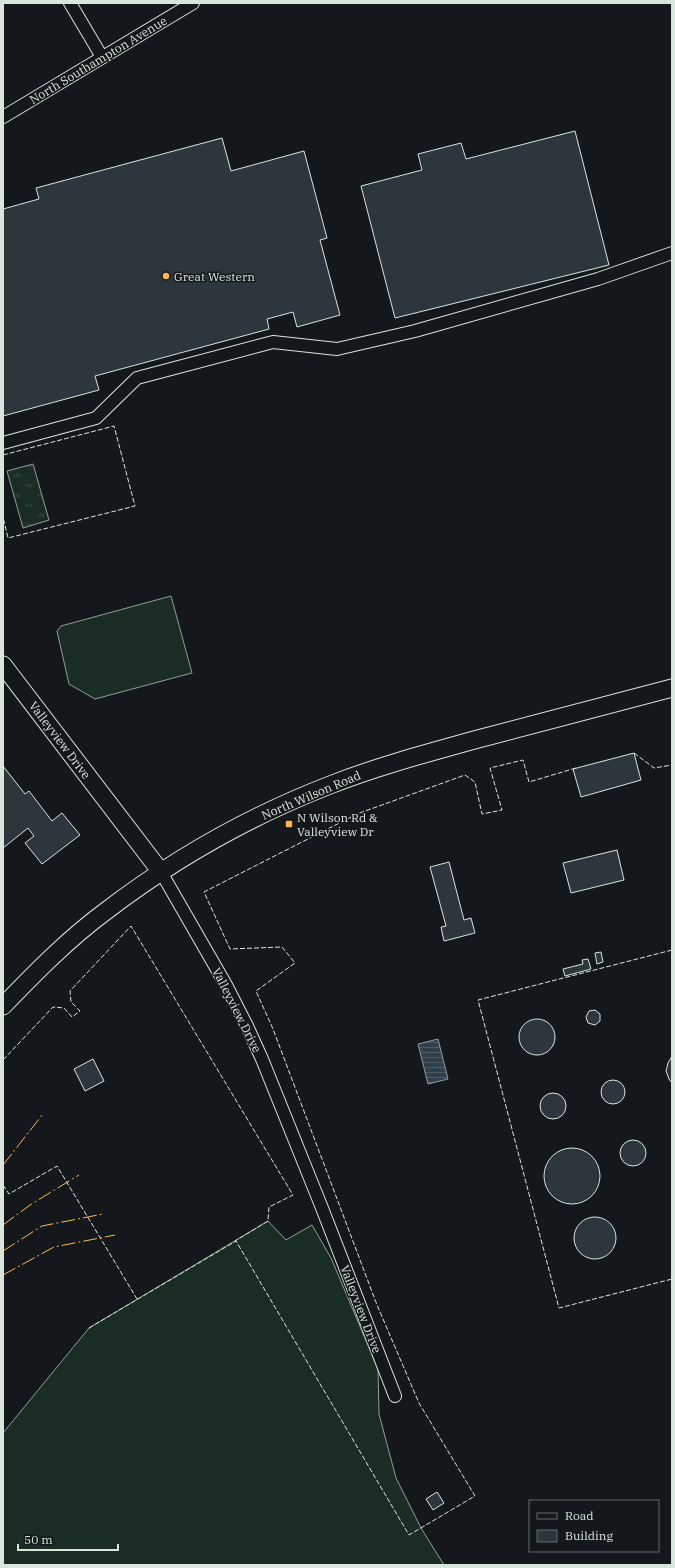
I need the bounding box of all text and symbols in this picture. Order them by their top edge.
street label: North Southampton Avenue [26,13,170,107]
place label: Great Western [174,269,255,284]
marker: Great Western [161,271,171,281]
street label: Valleyview Drive [26,698,94,782]
street label: North Wilson Road [259,767,363,823]
place label: N Wilson Rd & Valleyview Dr [297,810,378,839]
marker: N Wilson Rd & Valleyview Dr [284,819,294,829]
street label: Valleyview Drive [209,965,265,1055]
street label: Valleyview Drive [337,1263,385,1355]
legend [529,1500,659,1552]
text: Road [565,1508,594,1523]
scale bar [18,1526,118,1552]
text: Building [565,1528,613,1543]
text: 50 m [24,1532,53,1547]

